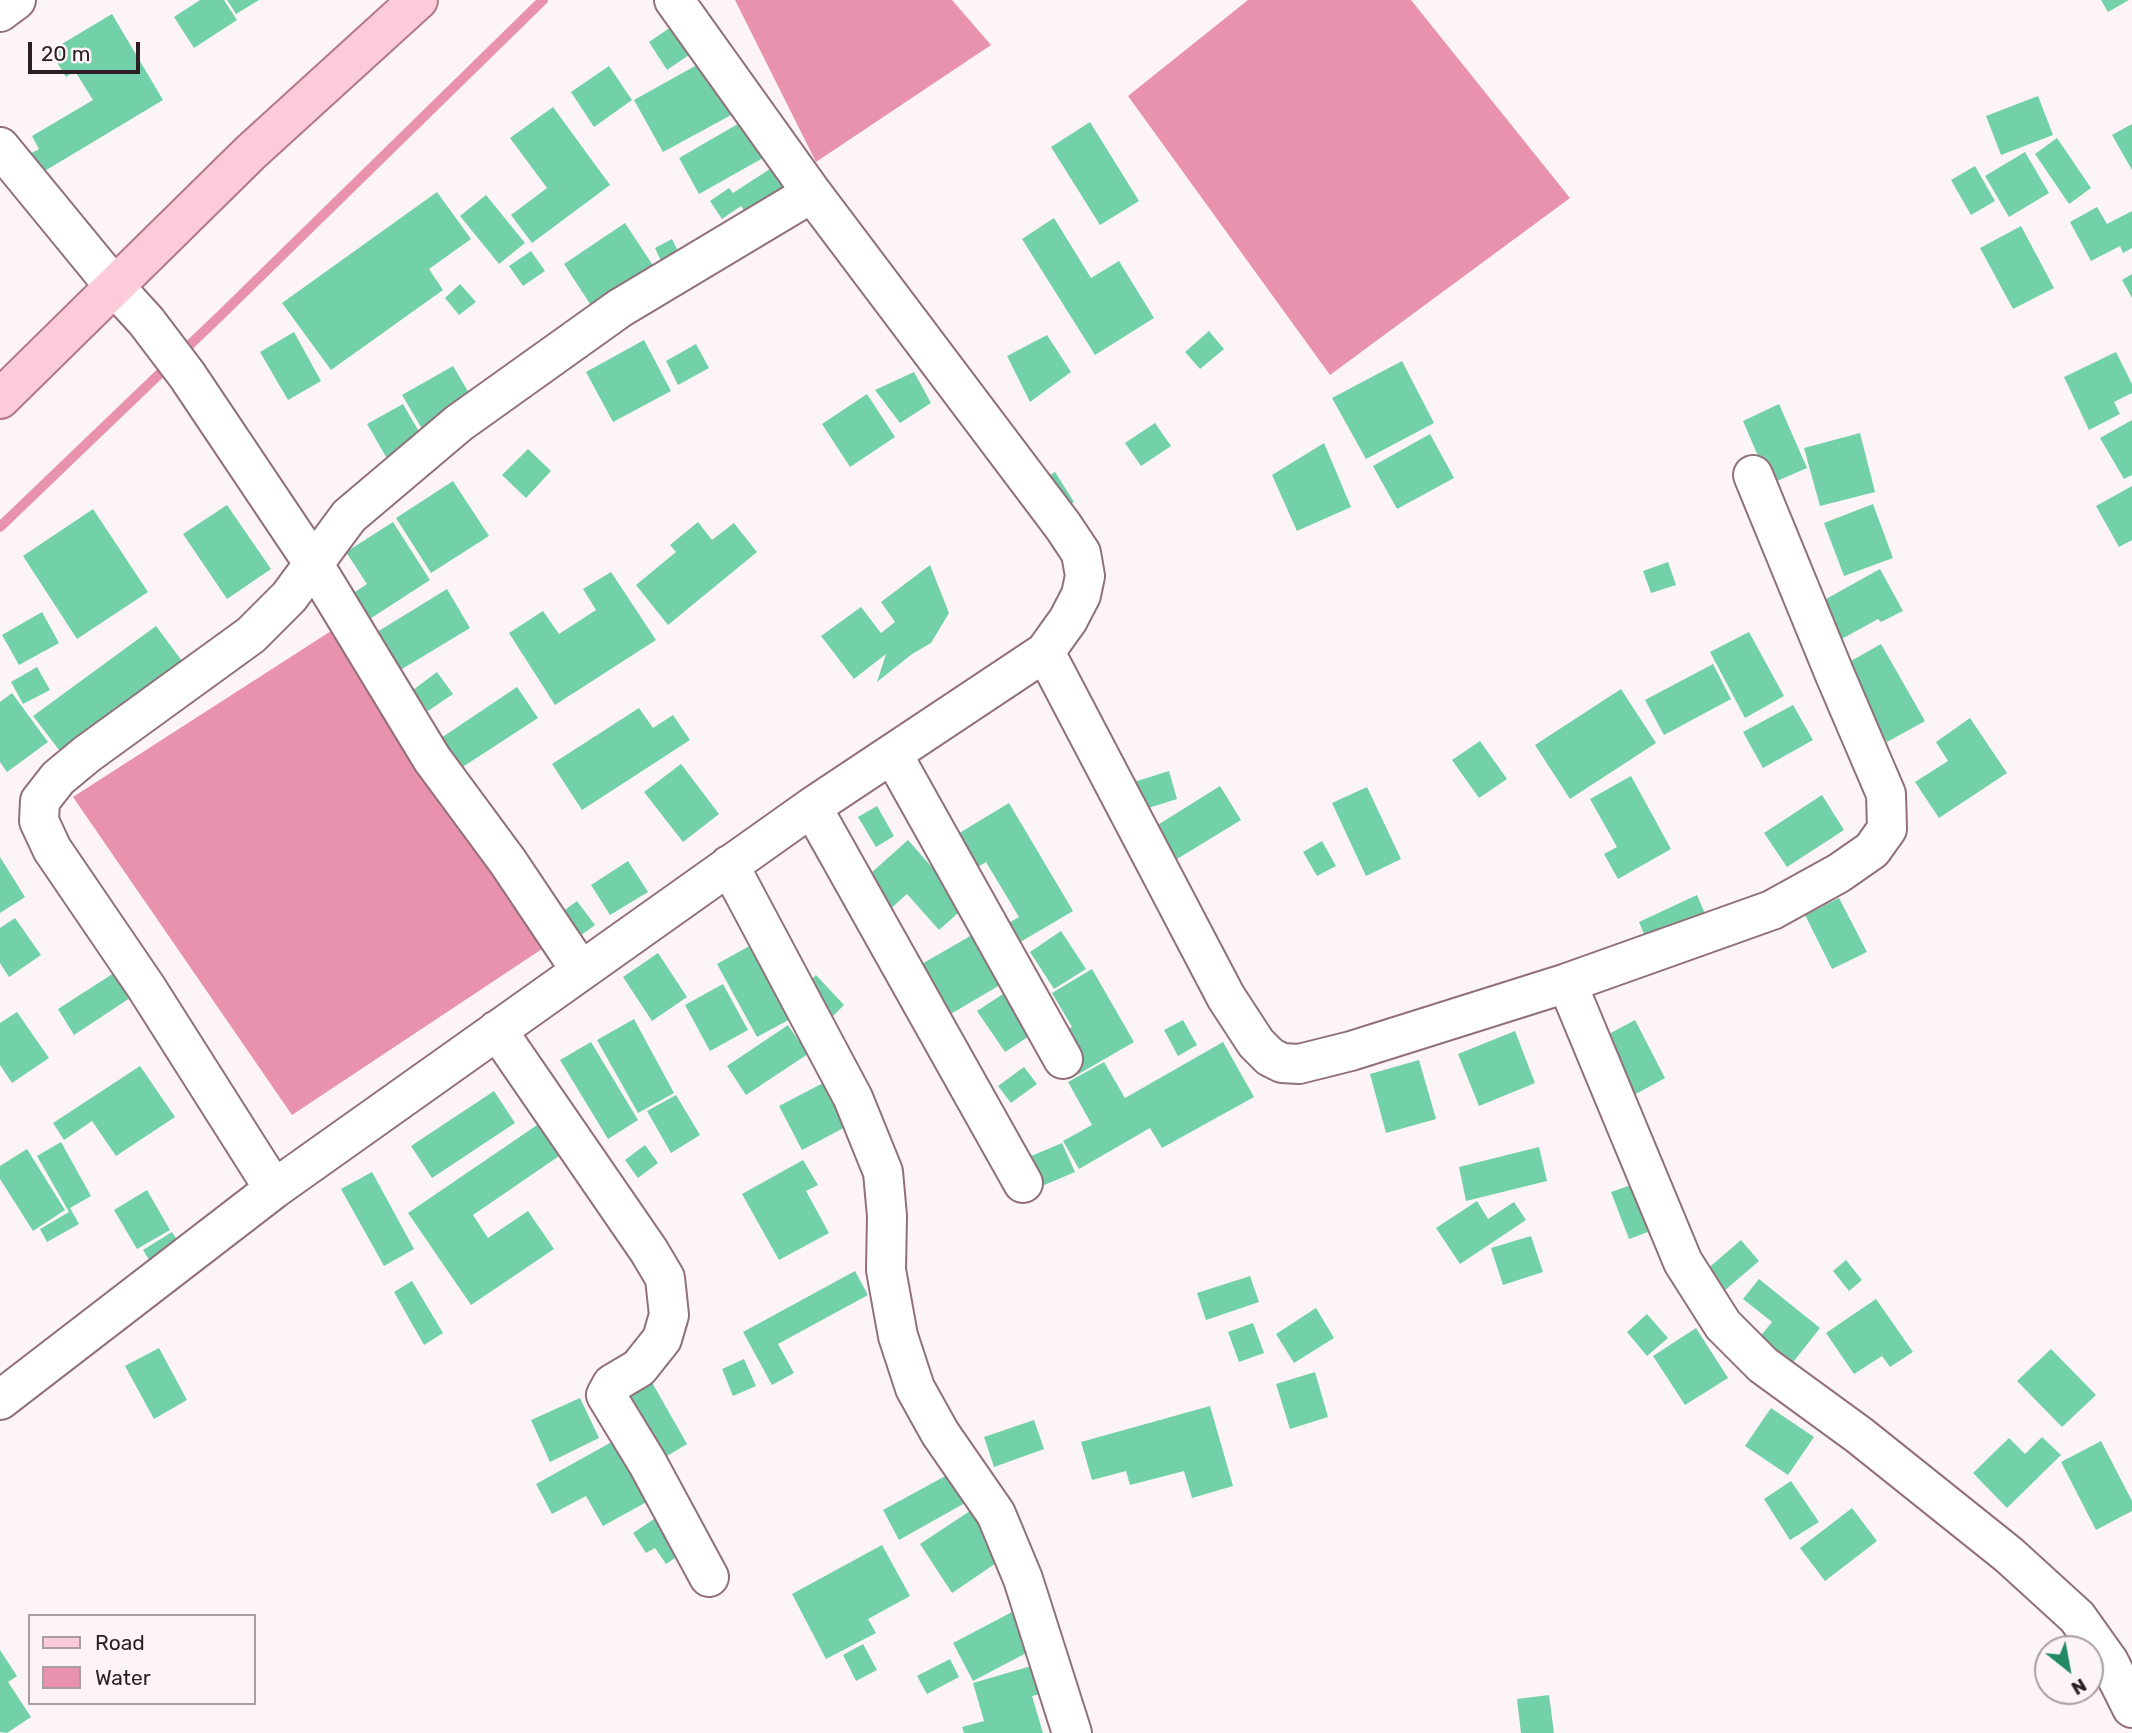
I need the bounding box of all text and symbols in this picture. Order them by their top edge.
scale bar [32,28,144,72]
text: 20 m [41,41,90,66]
legend [28,1614,256,1705]
text: Road [95,1630,145,1655]
north arrow [2034,1635,2104,1705]
text: Water [95,1665,151,1690]
text: N [2067,1673,2091,1700]

